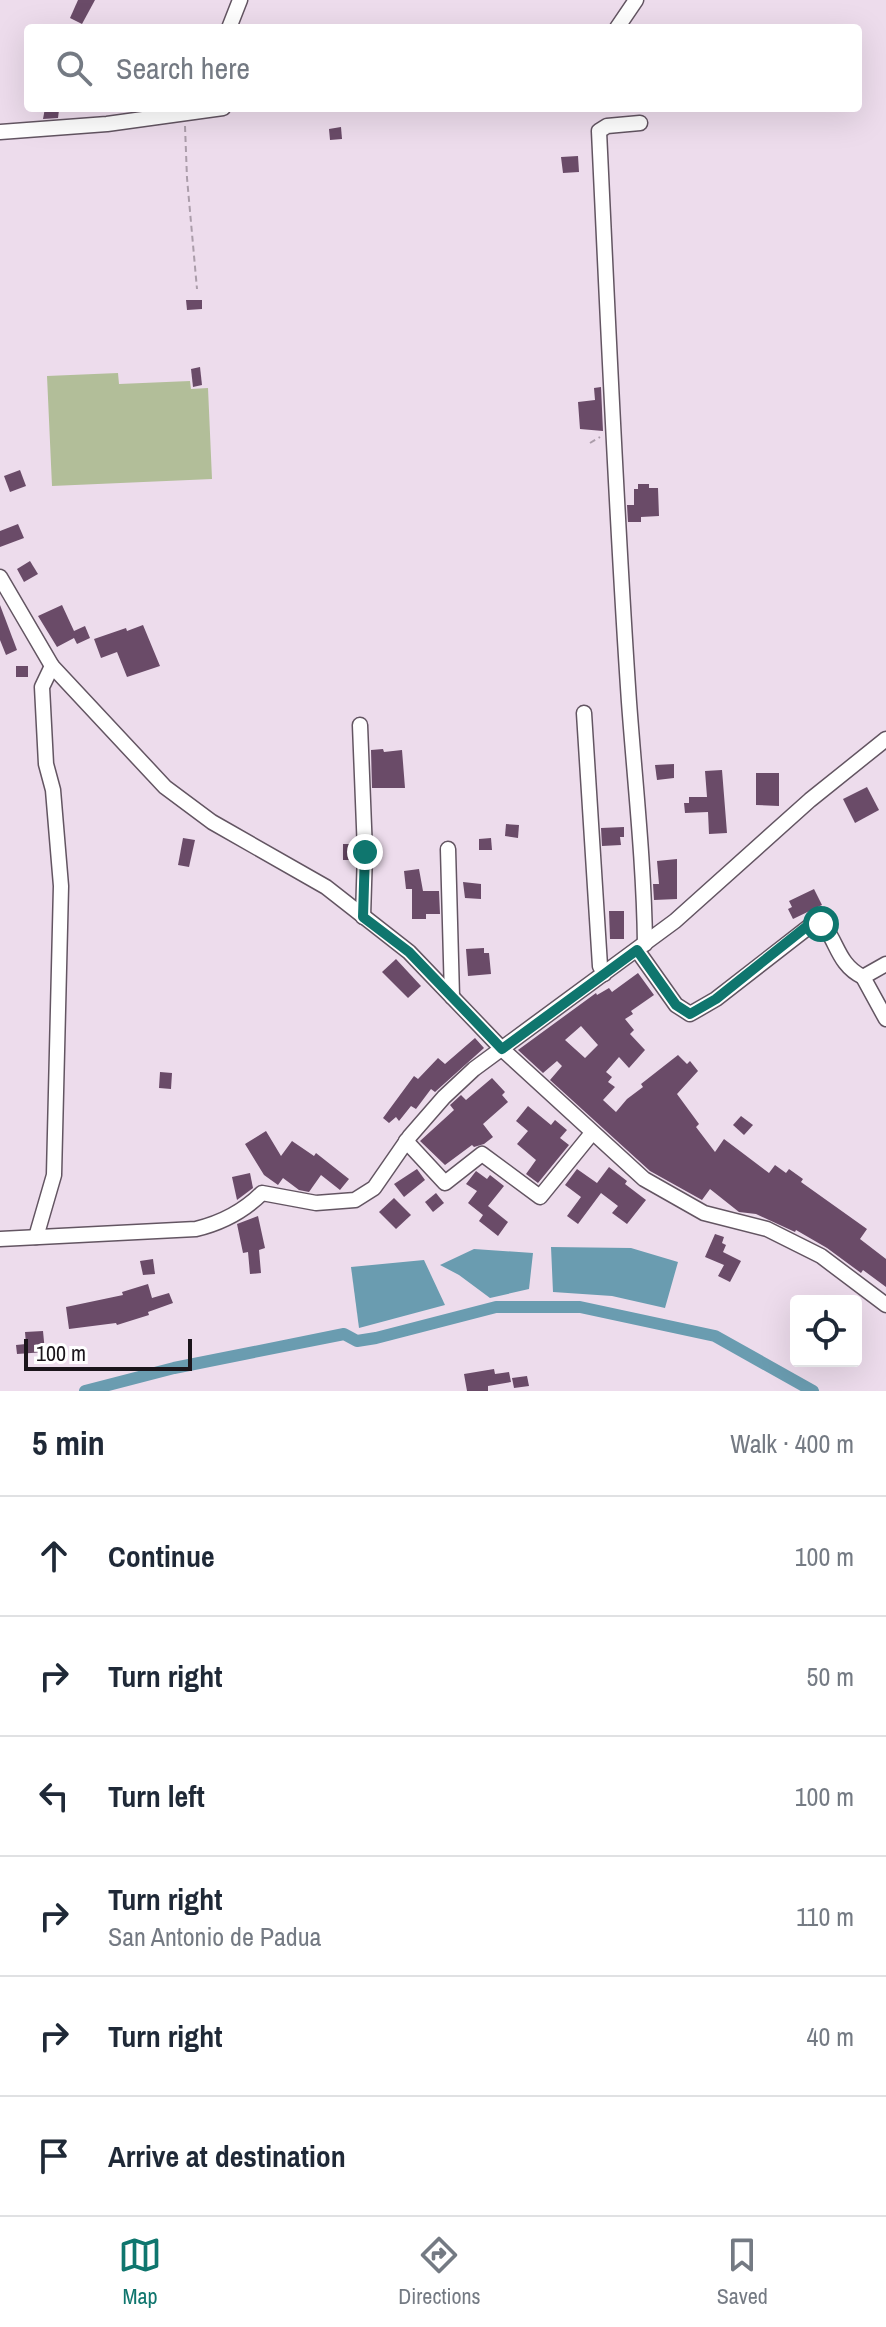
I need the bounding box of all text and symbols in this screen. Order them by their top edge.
search box [24,24,862,112]
icon: search [52,46,96,90]
text: Search here [116,48,250,88]
route end [347,834,383,870]
route start [803,906,839,942]
map controls [790,1295,862,1367]
button: locate [790,1295,862,1367]
scale bar [24,1335,192,1371]
text: 100 m [36,1338,86,1368]
text: 5 min [32,1420,105,1466]
text: Walk · 400 m [730,1426,854,1461]
icon: ahead [32,1534,76,1578]
text: Continue [108,1536,215,1576]
text: 100 m [795,1539,854,1574]
icon: right [32,1654,76,1698]
text: Turn right [108,1656,222,1696]
text: 50 m [807,1659,854,1694]
icon: left [32,1774,76,1818]
text: Turn left [108,1776,205,1816]
text: 100 m [795,1779,854,1814]
text: Turn right [108,1879,222,1919]
icon: right [32,1894,76,1938]
text: 110 m [796,1899,854,1934]
text: San Antonio de Padua [108,1919,321,1954]
icon: right [32,2014,76,2058]
text: Turn right [108,2016,222,2056]
text: 40 m [807,2019,854,2054]
icon: arrive [32,2134,76,2178]
text: Arrive at destination [108,2136,346,2176]
tab: Map [118,2233,162,2311]
tab: Directions [398,2233,481,2311]
tab: Saved [717,2233,768,2311]

